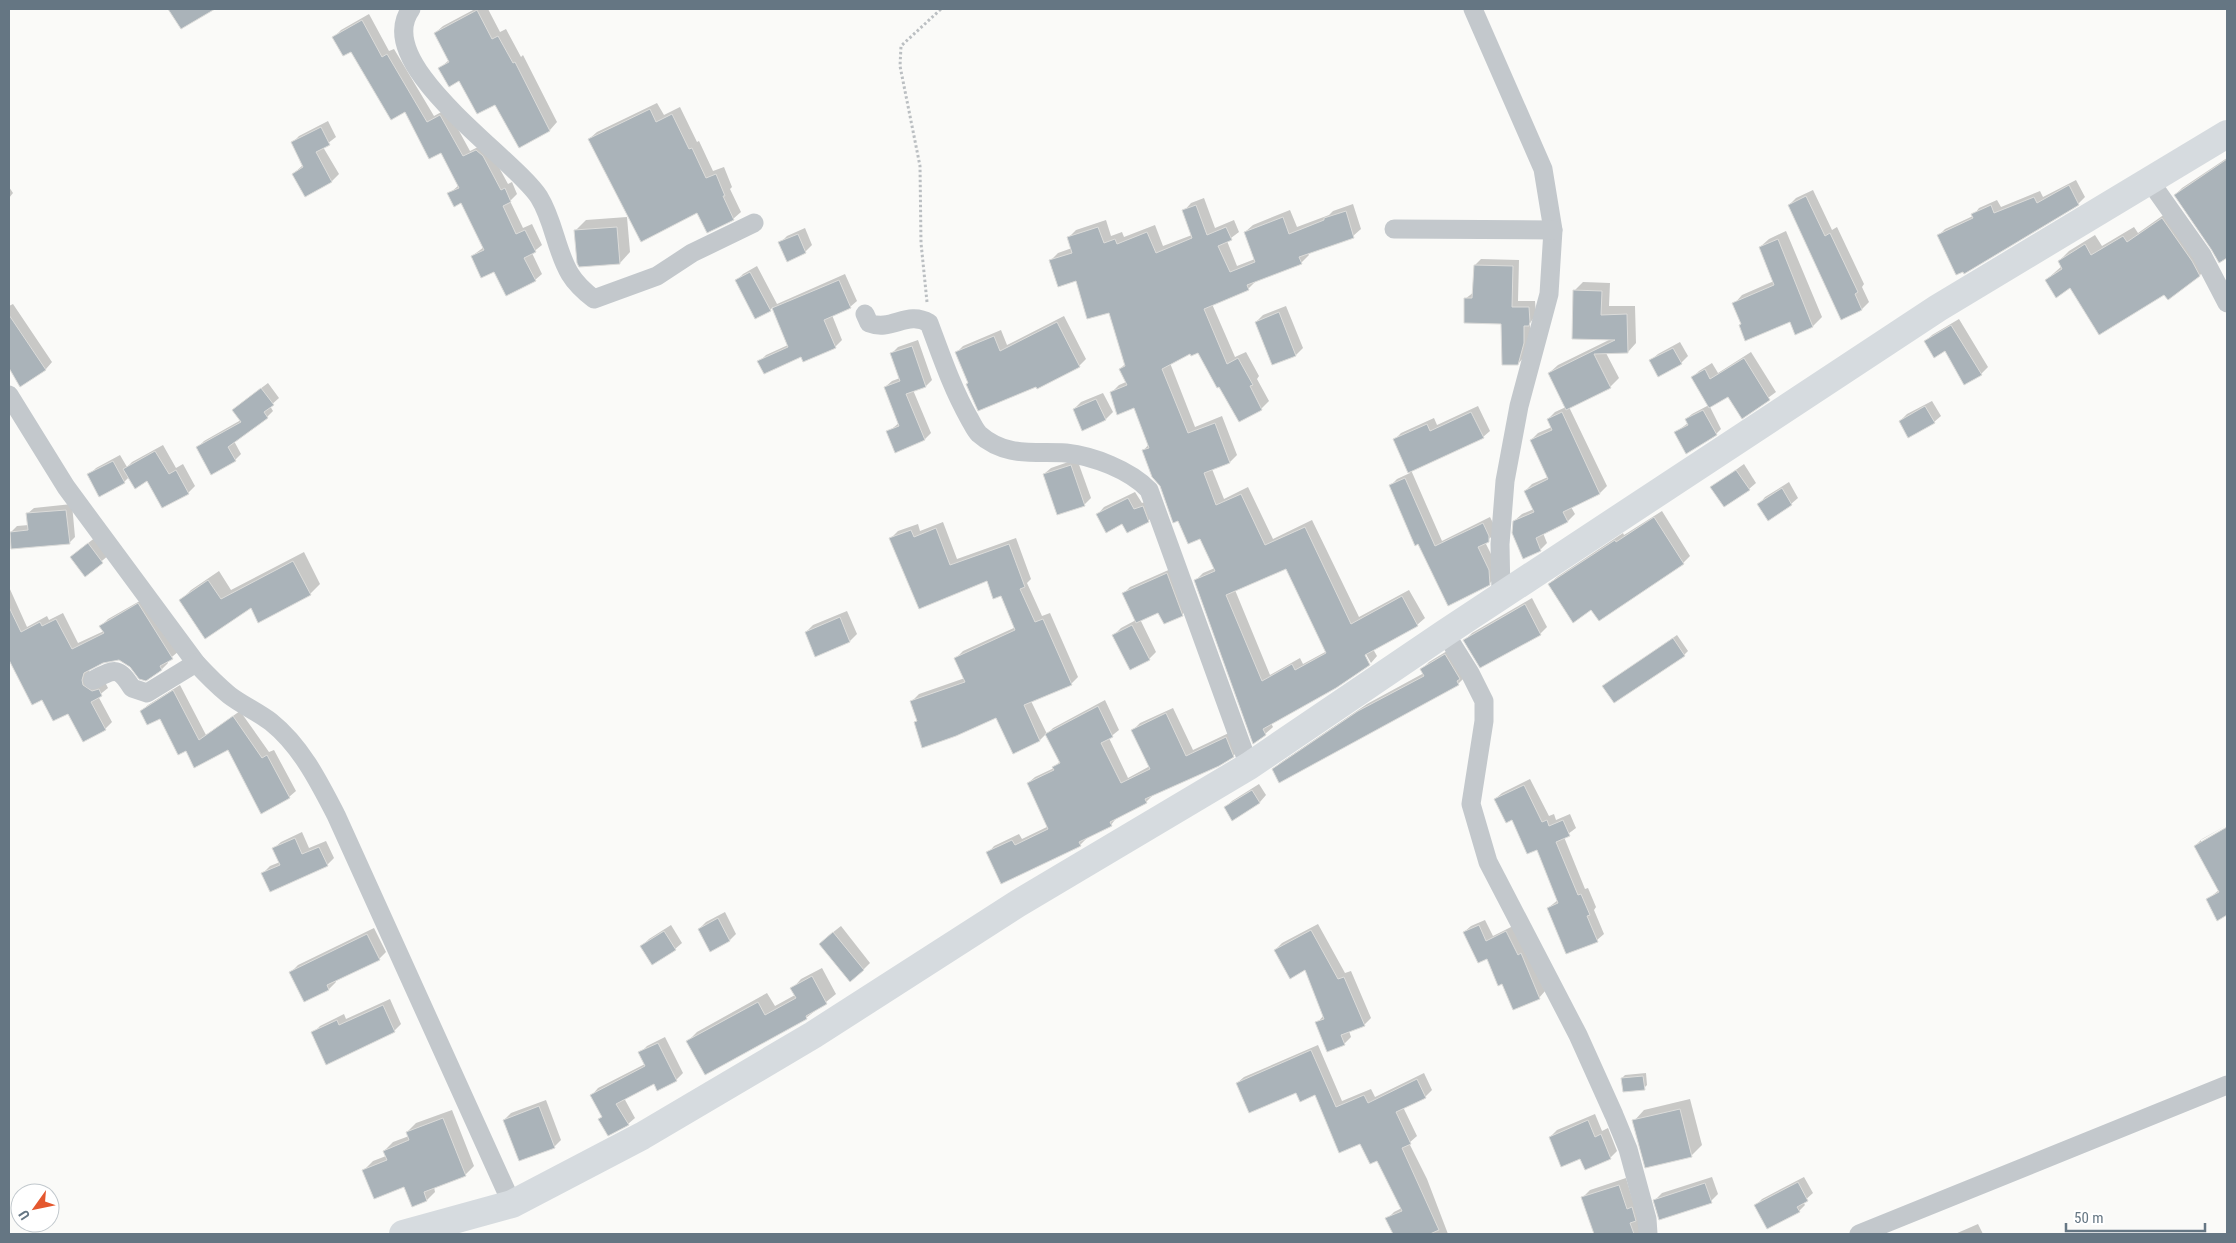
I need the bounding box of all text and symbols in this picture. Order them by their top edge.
north arrow [10,1183,60,1233]
scale bar [2066,1200,2205,1232]
text: U [15,1207,33,1223]
text: 50 m [2074,1209,2104,1227]

